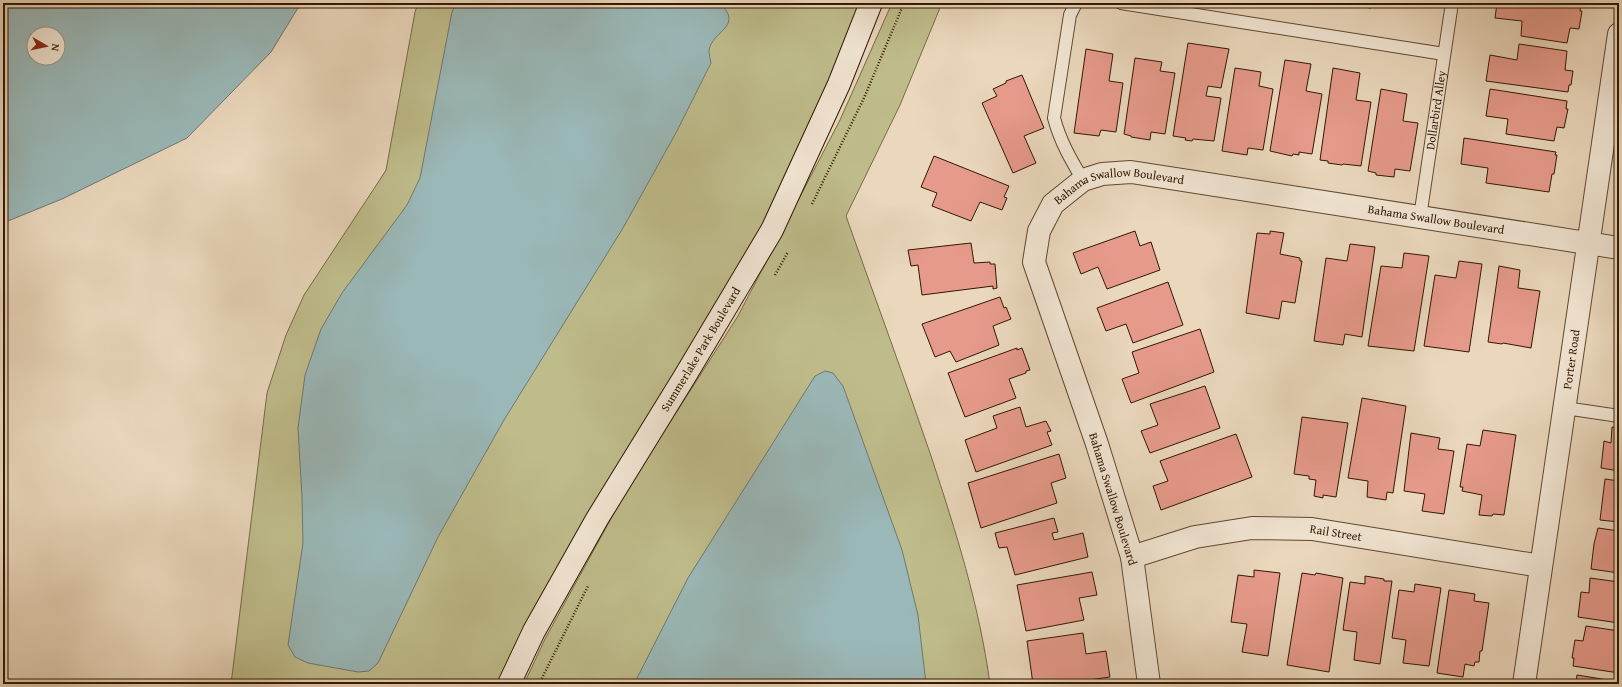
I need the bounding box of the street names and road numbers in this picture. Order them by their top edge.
street label: Dollarbird Alley [1421,69,1450,151]
street label: Bahama Swallow Boulevard [1050,163,1186,208]
street label: Bahama Swallow Boulevard [1367,200,1506,238]
street label: Summerlake Park Boulevard [656,283,745,415]
street label: Porter Road [1558,328,1584,390]
street label: Bahama Swallow Boulevard [1085,430,1142,568]
street label: Rail Street [1309,520,1364,545]

